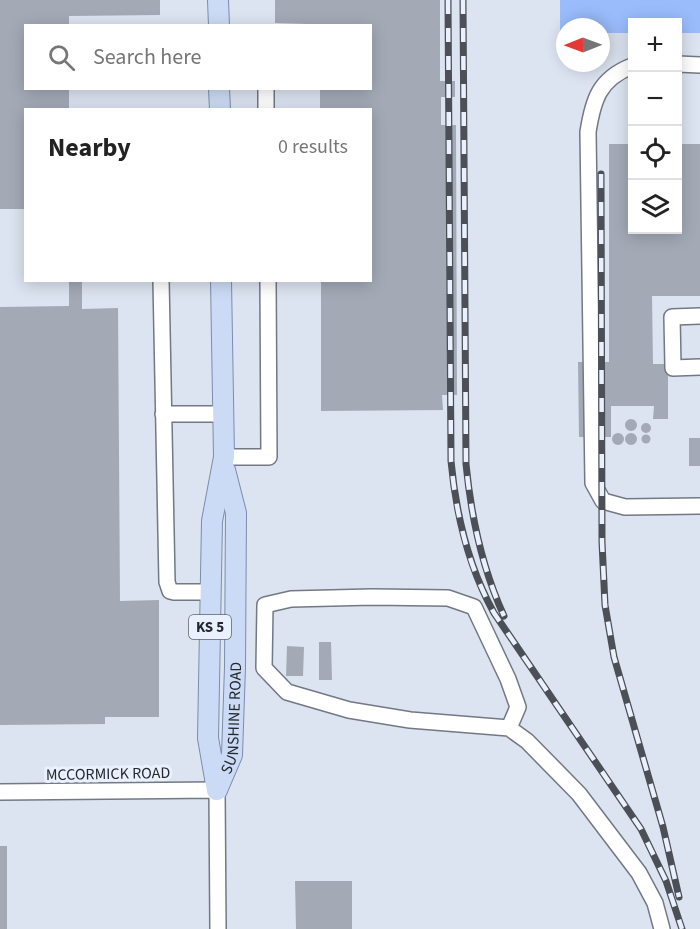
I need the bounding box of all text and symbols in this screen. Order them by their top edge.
north arrow [556,18,610,72]
map controls [628,18,682,234]
button: + [628,18,682,72]
search box [24,24,372,90]
icon: search [45,41,78,74]
text: Search here [93,41,201,73]
button: − [628,72,682,126]
button: locate [628,126,682,180]
text: Nearby [48,129,131,166]
text: 0 results [278,133,348,161]
button: layers [628,180,682,234]
road number: KS 5 [189,615,231,639]
street label: SUNSHINE ROAD [215,662,247,778]
street label: MCCORMICK ROAD [46,762,170,786]

